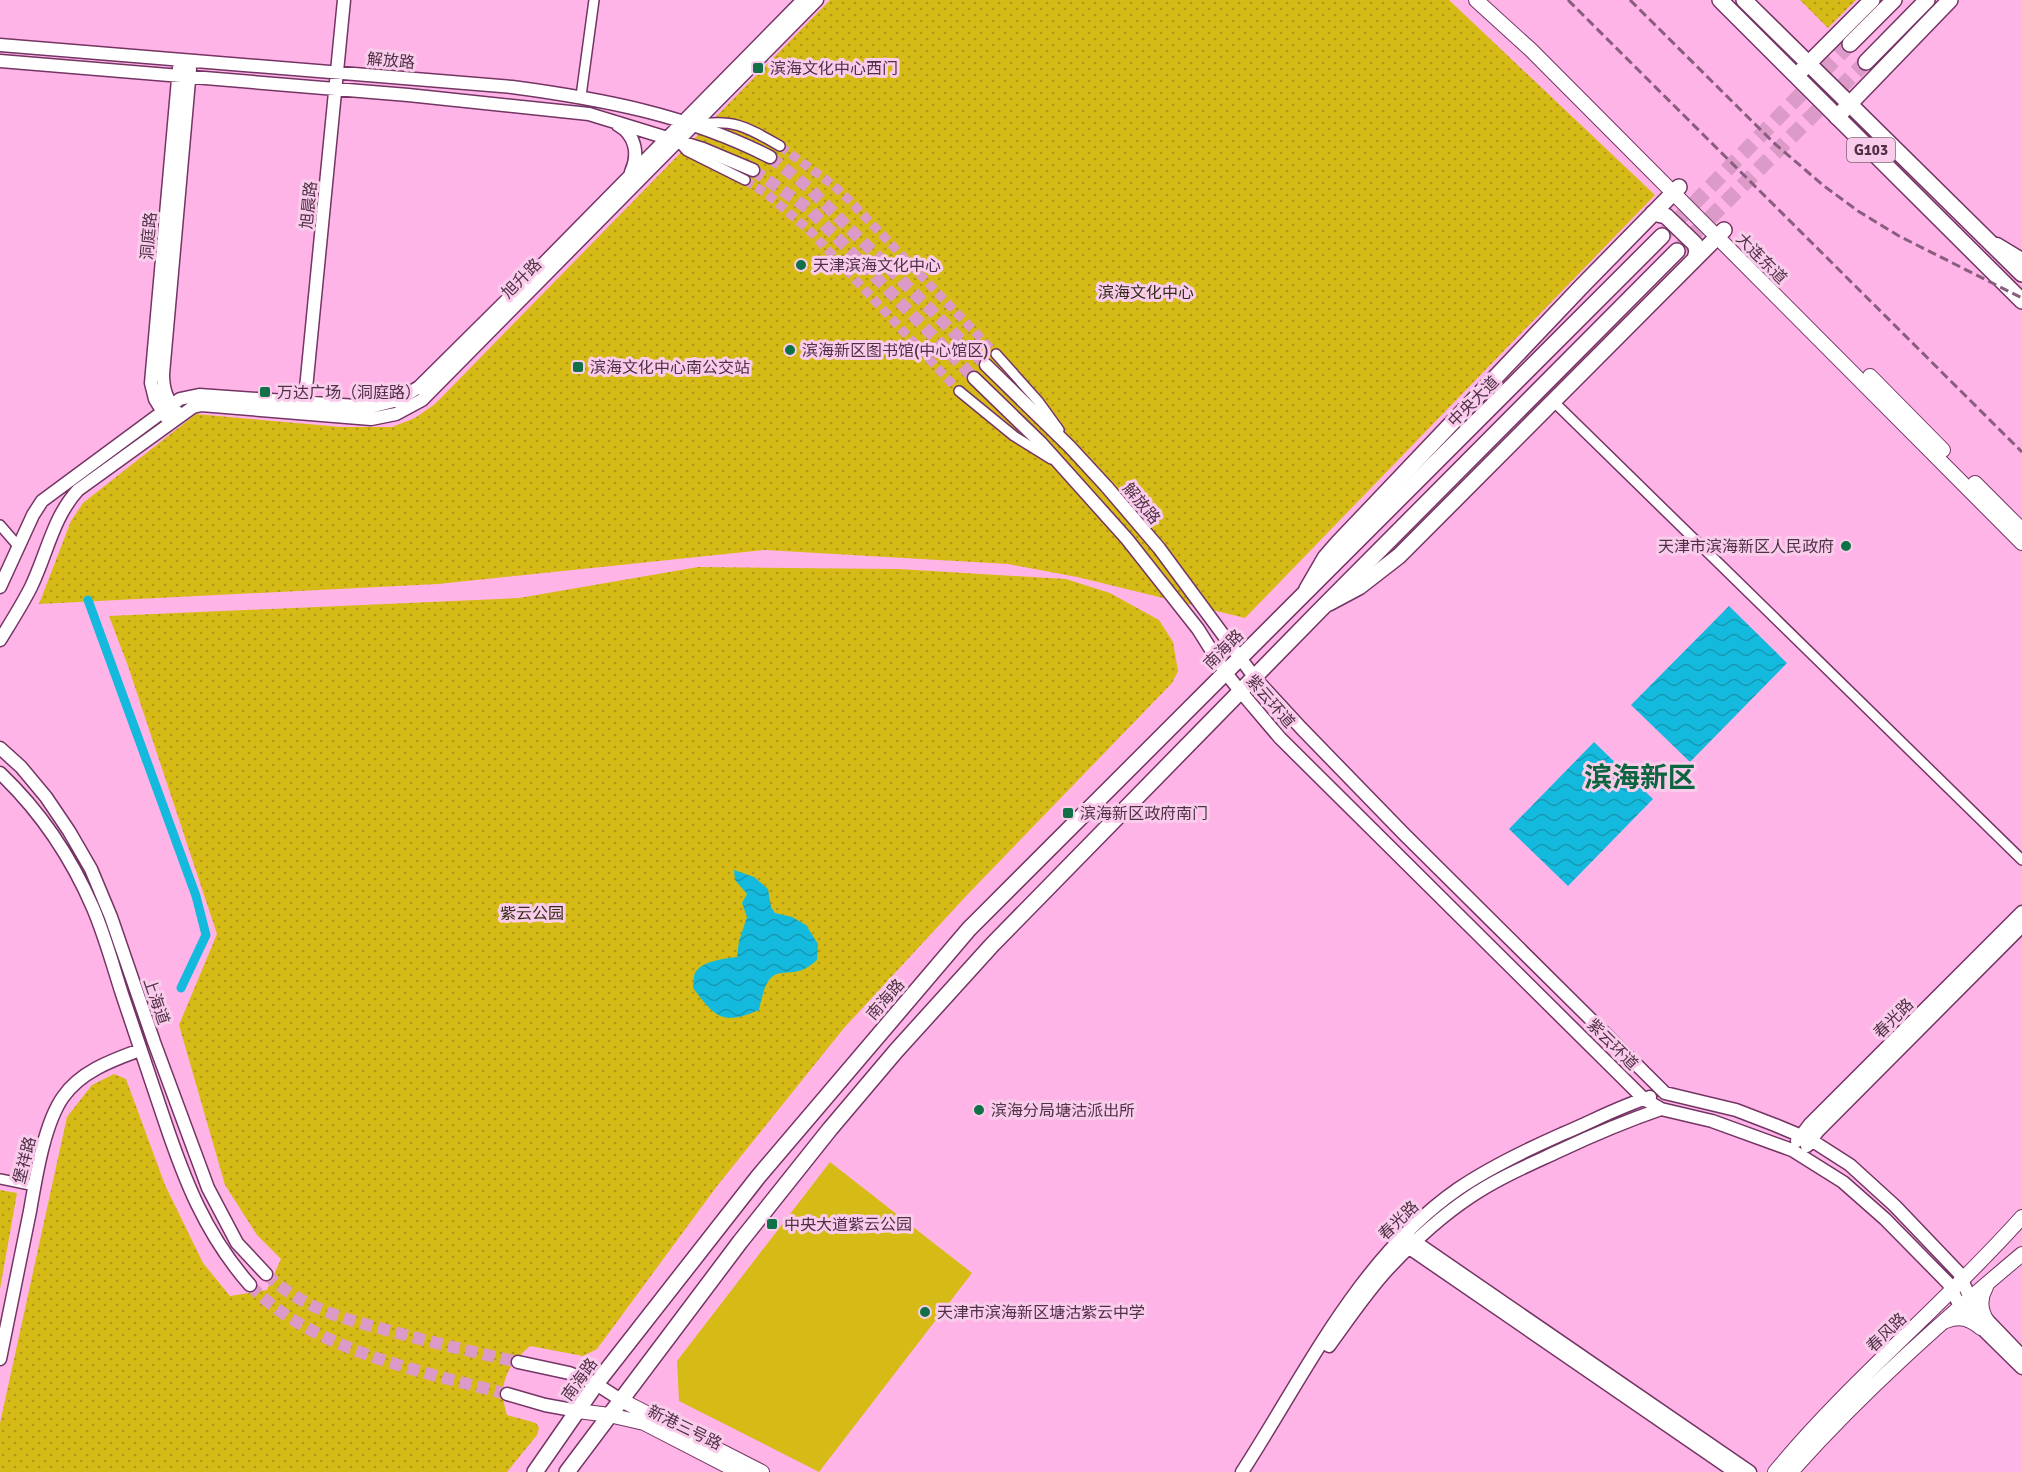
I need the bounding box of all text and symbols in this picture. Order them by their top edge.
street label: 解放路 [366,49,416,73]
place label: 滨海文化中心西门 [770,59,898,79]
marker: 滨海文化中心西门 [751,61,765,75]
road number: G103 [1847,138,1895,162]
street label: 旭晨路 [297,180,321,230]
street label: 洞庭路 [137,211,161,261]
street label: 大连东道 [1732,229,1791,288]
street label: 旭升路 [498,255,546,303]
place label: 天津滨海文化中心 [813,256,941,276]
marker: 天津滨海文化中心 [794,258,808,272]
park label: 滨海文化中心 [1098,283,1194,303]
place label: 滨海新区图书馆(中心馆区) [802,341,989,361]
marker: 滨海新区图书馆(中心馆区) [783,343,797,357]
place label: 滨海文化中心南公交站 [590,358,750,378]
marker: 滨海文化中心南公交站 [571,360,585,374]
street label: 中央大道 [1444,372,1503,431]
place label: 万达广场（洞庭路） [277,383,421,403]
marker: 万达广场（洞庭路） [258,385,272,399]
street label: 解放路 [1118,479,1164,528]
place label: 天津市滨海新区人民政府 [1658,537,1834,557]
marker: 天津市滨海新区人民政府 [1839,539,1853,553]
street label: 南海路 [1200,626,1248,674]
street label: 紫云环道 [1242,671,1299,732]
district label: 滨海新区 [1584,761,1696,795]
place label: 滨海新区政府南门 [1080,804,1208,824]
marker: 滨海新区政府南门 [1061,806,1075,820]
park label: 紫云公园 [500,904,564,924]
street label: 上海道 [139,975,173,1027]
street label: 南海路 [862,975,909,1024]
street label: 春光路 [1870,995,1918,1043]
street label: 紫云环道 [1583,1015,1642,1074]
place label: 滨海分局塘沽派出所 [991,1101,1135,1121]
marker: 滨海分局塘沽派出所 [972,1103,986,1117]
street label: 堡祥路 [9,1135,40,1186]
street label: 春光路 [1374,1197,1423,1245]
place label: 中央大道紫云公园 [784,1215,912,1235]
marker: 中央大道紫云公园 [765,1217,779,1231]
place label: 天津市滨海新区塘沽紫云中学 [937,1303,1145,1323]
marker: 天津市滨海新区塘沽紫云中学 [918,1305,932,1319]
street label: 春风路 [1862,1309,1911,1357]
street label: 南海路 [558,1354,602,1405]
street label: 新港三号路 [644,1401,725,1454]

